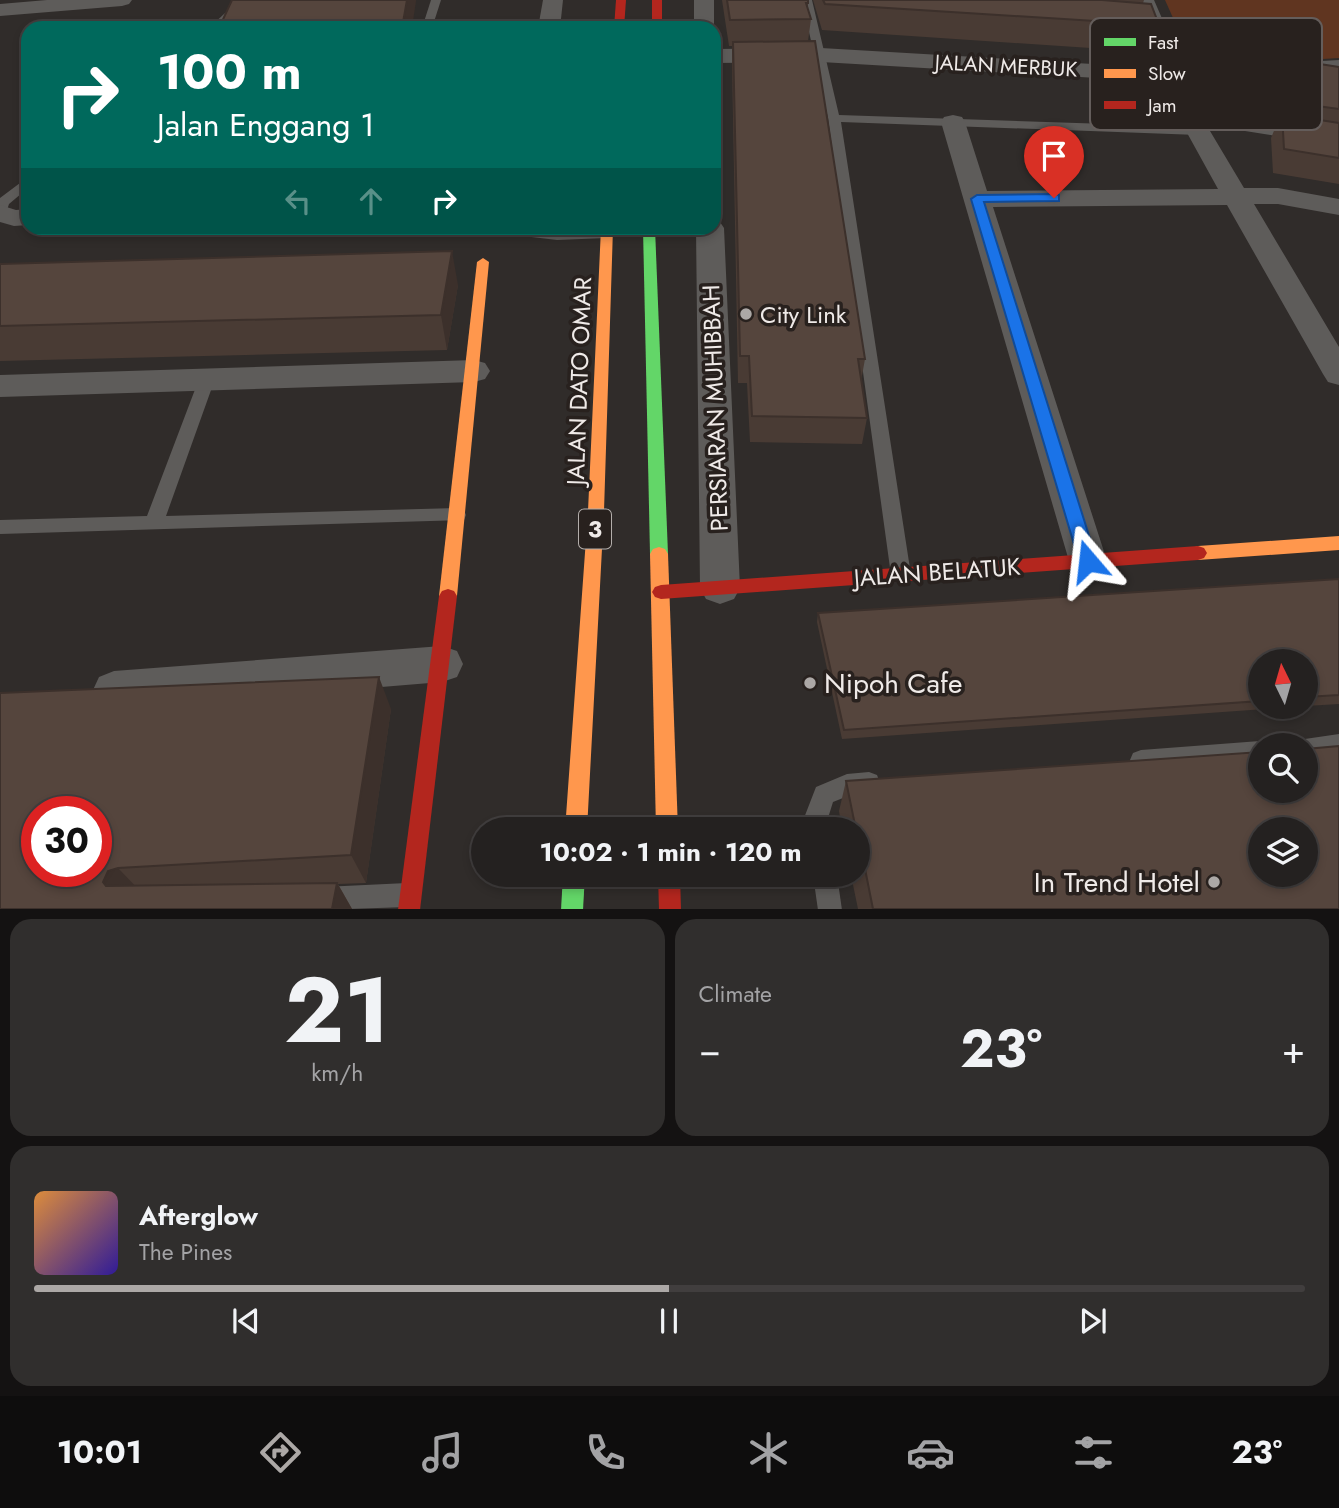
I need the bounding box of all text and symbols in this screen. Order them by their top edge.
legend [1090,18,1322,130]
text: Fast [1148,29,1179,56]
text: 100 m [157,37,302,107]
street label: JALAN MERBUK [931,47,1078,85]
icon: right [42,49,133,140]
text: Slow [1148,60,1186,87]
text: Jam [1145,92,1177,119]
text: Jalan Enggang 1 [157,102,375,148]
pin [1024,126,1084,198]
icon: arrive [1035,137,1073,175]
icon: left [279,182,317,220]
icon: ahead [352,182,390,220]
icon: right [425,182,463,220]
street label: JALAN DATO OMAR [558,276,600,489]
street label: PERSIARAN MUHIBBAH [693,284,737,532]
place label: City Link [760,297,847,332]
marker: City Link [738,306,754,322]
road number: 3 [579,509,611,548]
position arrow [1051,524,1125,598]
street label: JALAN BELATUK [850,549,1022,595]
north arrow [1248,649,1318,719]
map controls [1248,649,1318,887]
place label: Nipoh Cafe [824,663,962,704]
marker: Nipoh Cafe [802,675,818,691]
button: search [1248,733,1318,803]
speed limit sign: 30 [21,796,112,887]
button: layers [1248,817,1318,887]
text: 10:02 · 1 min · 120 m [539,833,802,871]
place label: In Trend Hotel [1034,862,1200,903]
marker: In Trend Hotel [1206,874,1222,890]
text: 21 [284,945,390,1076]
text: Climate [699,977,772,1011]
text: 23° [960,1011,1042,1087]
text: − [699,1022,721,1077]
text: + [1282,1022,1305,1077]
text: km/h [311,1056,363,1090]
text: Afterglow [139,1197,258,1235]
text: The Pines [139,1235,232,1269]
icon: previous [227,1302,265,1340]
icon: pause [650,1302,688,1340]
icon: next [1074,1302,1112,1340]
icon: directions [256,1428,305,1477]
icon: music [418,1428,467,1477]
icon: phone [581,1428,630,1477]
icon: climate [744,1428,793,1477]
icon: car [906,1428,955,1477]
icon: filters [1069,1428,1118,1477]
text: 10:01 [57,1429,142,1475]
text: 23° [1232,1429,1282,1475]

